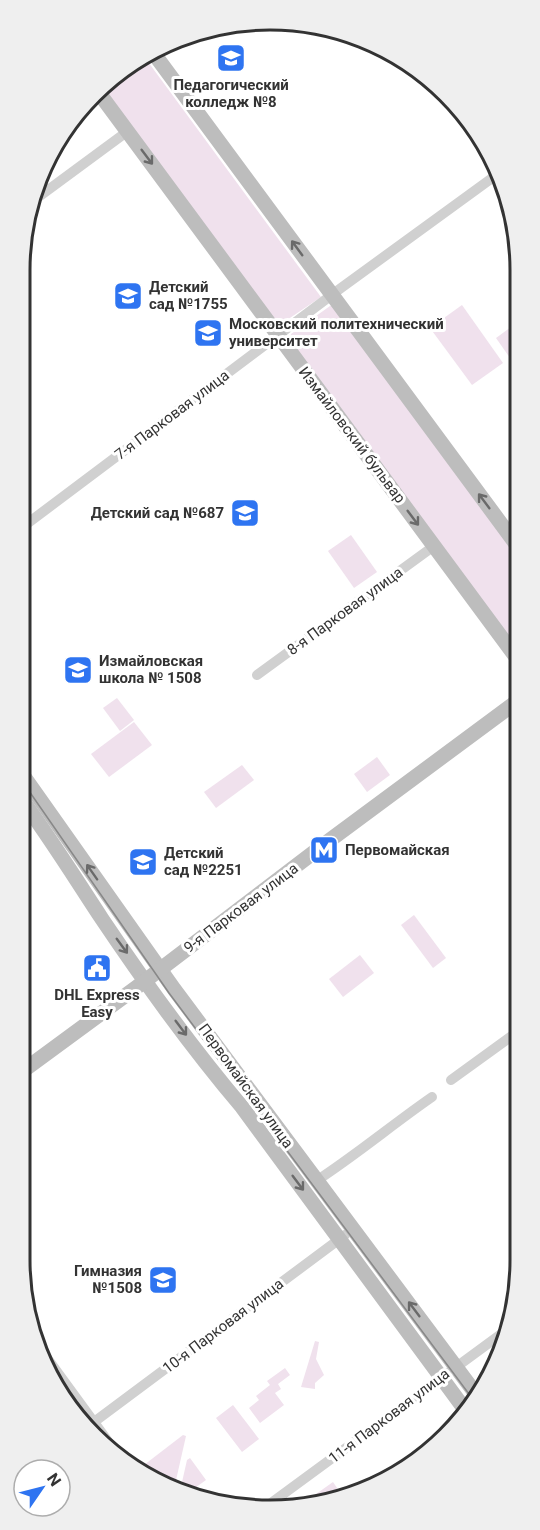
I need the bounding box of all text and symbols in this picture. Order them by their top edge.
school or university icon: Педагогический колледж №8 [215,42,247,74]
place label: Педагогический колледж №8 [173,76,289,111]
one-way arrow [140,148,153,164]
one-way arrow [291,241,303,257]
place label: Детский сад №1755 [149,278,228,313]
school or university icon: Детский сад №1755 [112,280,144,312]
place label: Московский политехнический университет [229,315,444,350]
school or university icon: Московский политехнический университет [192,317,224,349]
street label: Измайловский бульвар [295,363,409,507]
street label: 7-я Парковая улица [111,366,233,464]
one-way arrow [478,493,490,509]
school or university icon: Детский сад №687 [229,497,261,529]
place label: Детский сад №687 [91,504,224,522]
one-way arrow [407,509,419,525]
street label: 8-я Парковая улица [284,563,406,659]
place label: Измайловская школа № 1508 [99,652,203,687]
school or university icon: Измайловская школа № 1508 [62,654,94,686]
metro station icon: Первомайская [308,834,340,866]
place label: Первомайская [345,841,450,859]
place label: Детский сад №2251 [164,844,243,879]
school or university icon: Детский сад №2251 [127,846,159,878]
street label: 9-я Парковая улица [180,859,302,957]
one-way arrow [86,864,98,881]
one-way arrow [115,937,128,953]
public building icon: DHL Express Easy [81,952,113,984]
place label: DHL Express Easy [54,986,140,1021]
one-way arrow [174,1019,187,1035]
street label: Первомайская улица [195,1020,297,1152]
one-way arrow [292,1175,305,1191]
place label: Гимназия №1508 [74,1262,142,1297]
school or university icon: Гимназия №1508 [147,1264,179,1296]
street label: 10-я Парковая улица [159,1275,287,1377]
one-way arrow [407,1301,420,1317]
street label: 11-я Парковая улица [325,1365,453,1467]
north arrow [12,1458,72,1518]
text: N [43,1470,65,1490]

